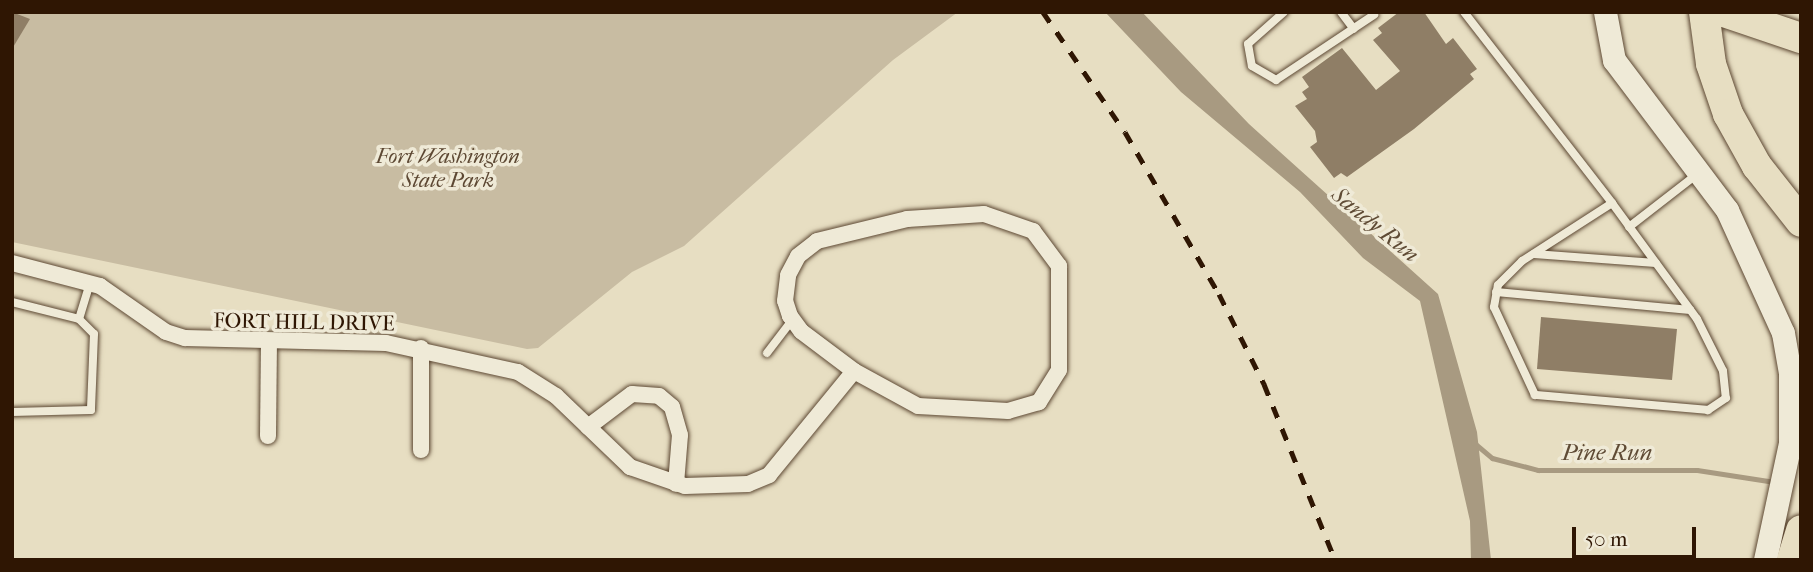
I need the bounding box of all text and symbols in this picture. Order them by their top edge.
park label: Fort Washington State Park [376,143,520,193]
water label: Sandy Run [1326,181,1424,269]
street label: FORT HILL DRIVE [213,308,395,336]
water label: Pine Run [1562,439,1652,467]
scale bar [1575,512,1699,556]
text: 50 m [1585,527,1628,551]

